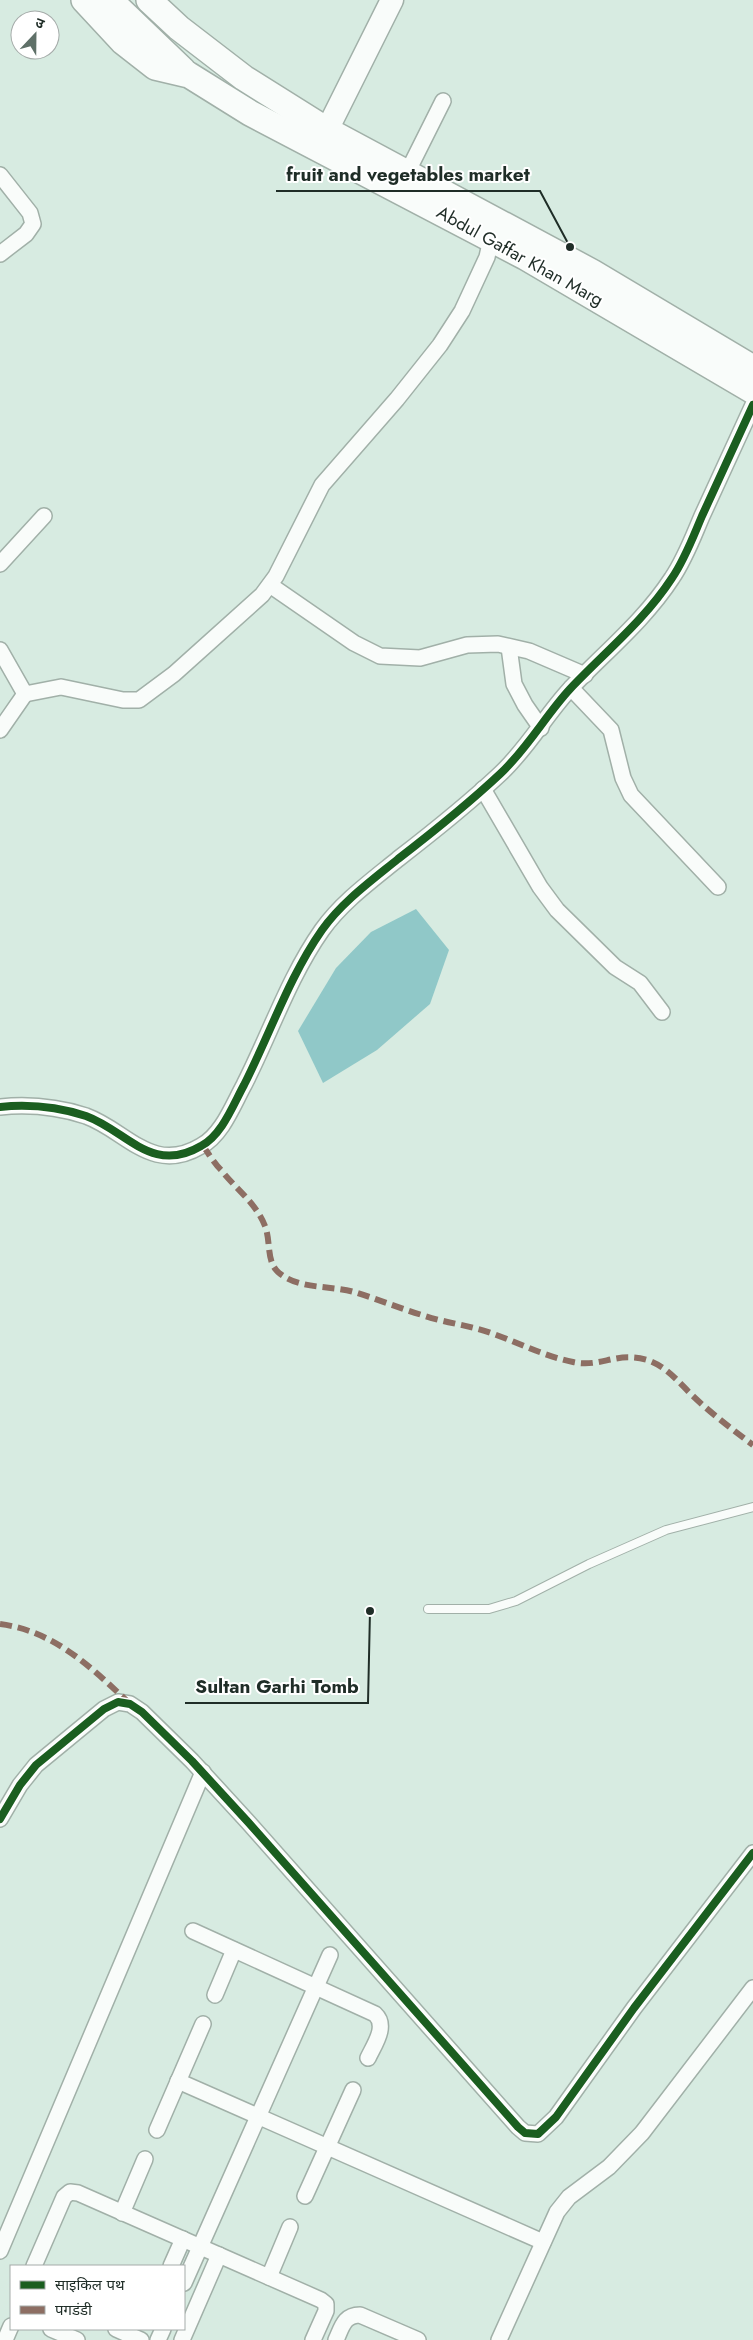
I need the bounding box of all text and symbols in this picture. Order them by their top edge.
north arrow [10,10,60,60]
text: उ [32,12,48,34]
callout: fruit and vegetables market [276,157,540,191]
text: fruit and vegetables market [286,161,530,188]
street label: Abdul Gaffar Khan Marg [432,199,608,313]
callout: Sultan Garhi Tomb [185,1669,368,1703]
text: Sultan Garhi Tomb [195,1673,359,1700]
legend [10,2265,185,2330]
text: साइकिल पथ [55,2274,125,2296]
text: पगडंडी [55,2299,93,2321]

